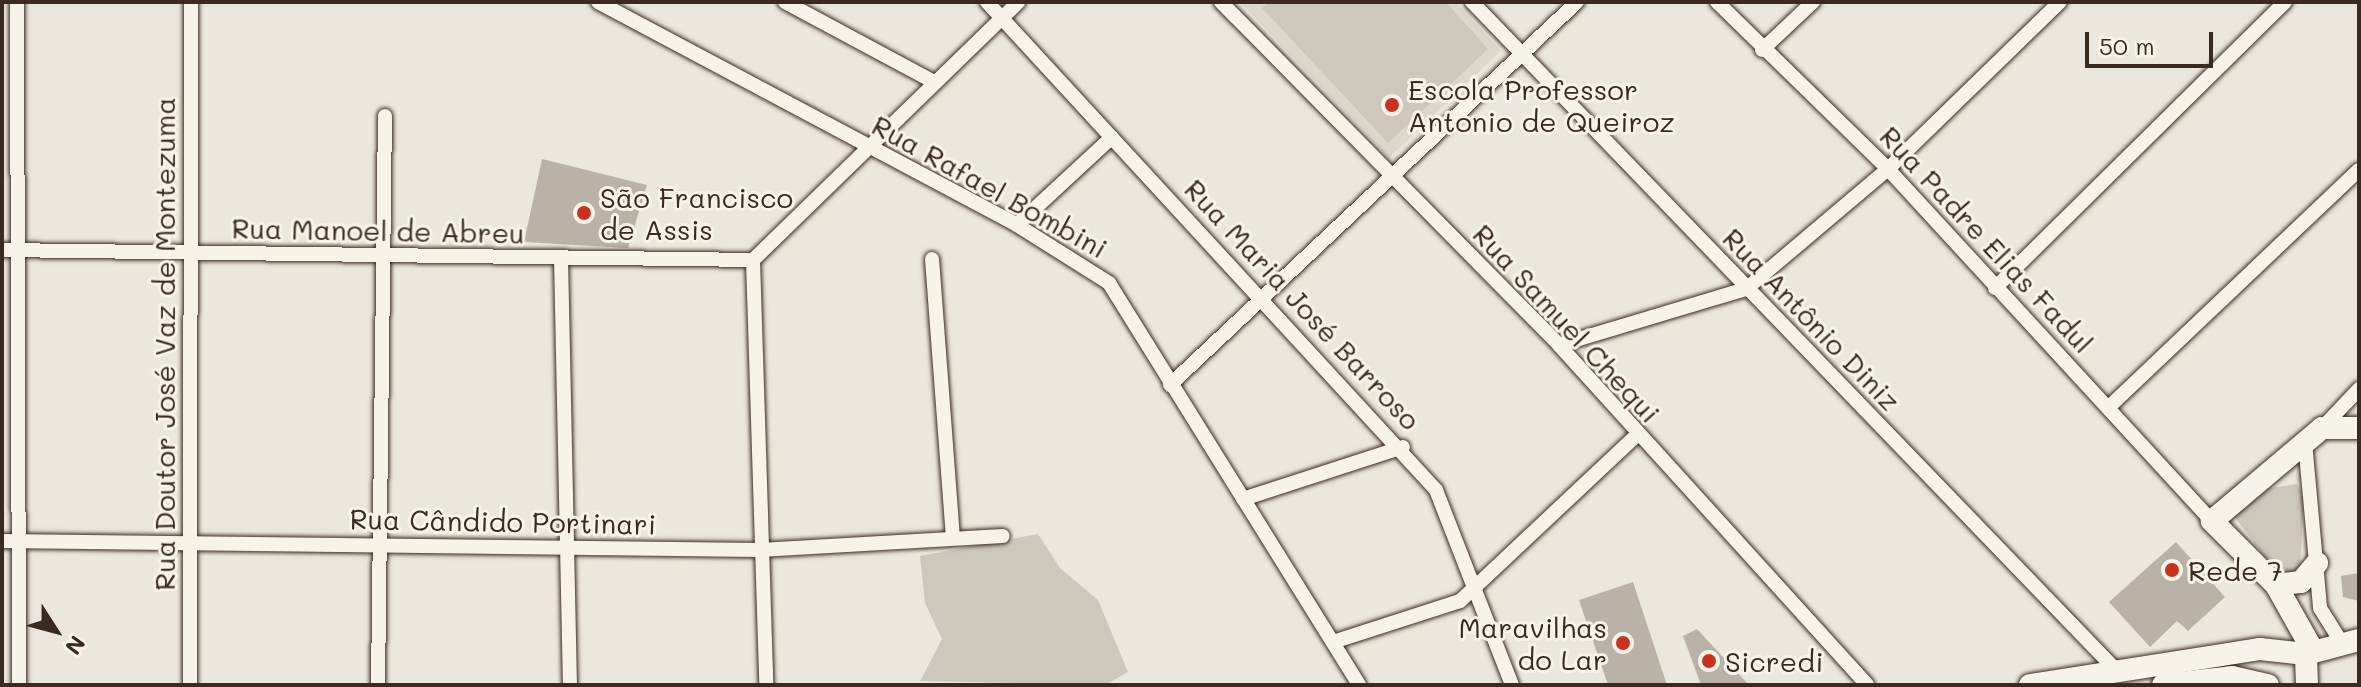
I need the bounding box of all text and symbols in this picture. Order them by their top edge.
scale bar [2089,16,2217,66]
text: 50 m [2099,30,2155,61]
place label: Escola Professor Antonio de Queiroz [1408,72,1675,138]
marker: Escola Professor Antonio de Queiroz [1383,96,1401,114]
street label: Rua Doutor José Vaz de Montezuma [147,97,181,591]
street label: Rua Rafael Bombini [867,107,1113,265]
street label: Rua Padre Elias Fadul [1873,119,2101,359]
street label: Rua Maria José Barroso [1178,172,1428,436]
place label: São Francisco de Assis [600,180,793,246]
marker: São Francisco de Assis [575,204,593,222]
street label: Rua Manoel de Abreu [231,211,525,249]
street label: Rua Samuel Chequi [1466,217,1668,429]
street label: Rua Antônio Diniz [1716,221,1908,417]
street label: Rua Cândido Portinari [349,502,657,540]
place label: Rede 7 [2188,553,2283,587]
marker: Rede 7 [2163,561,2181,579]
north arrow [16,591,96,671]
place label: Maravilhas do Lar [1458,610,1607,676]
text: N [59,630,92,661]
marker: Maravilhas do Lar [1614,634,1632,652]
place label: Sicredi [1725,644,1824,678]
marker: Sicredi [1700,652,1718,670]

